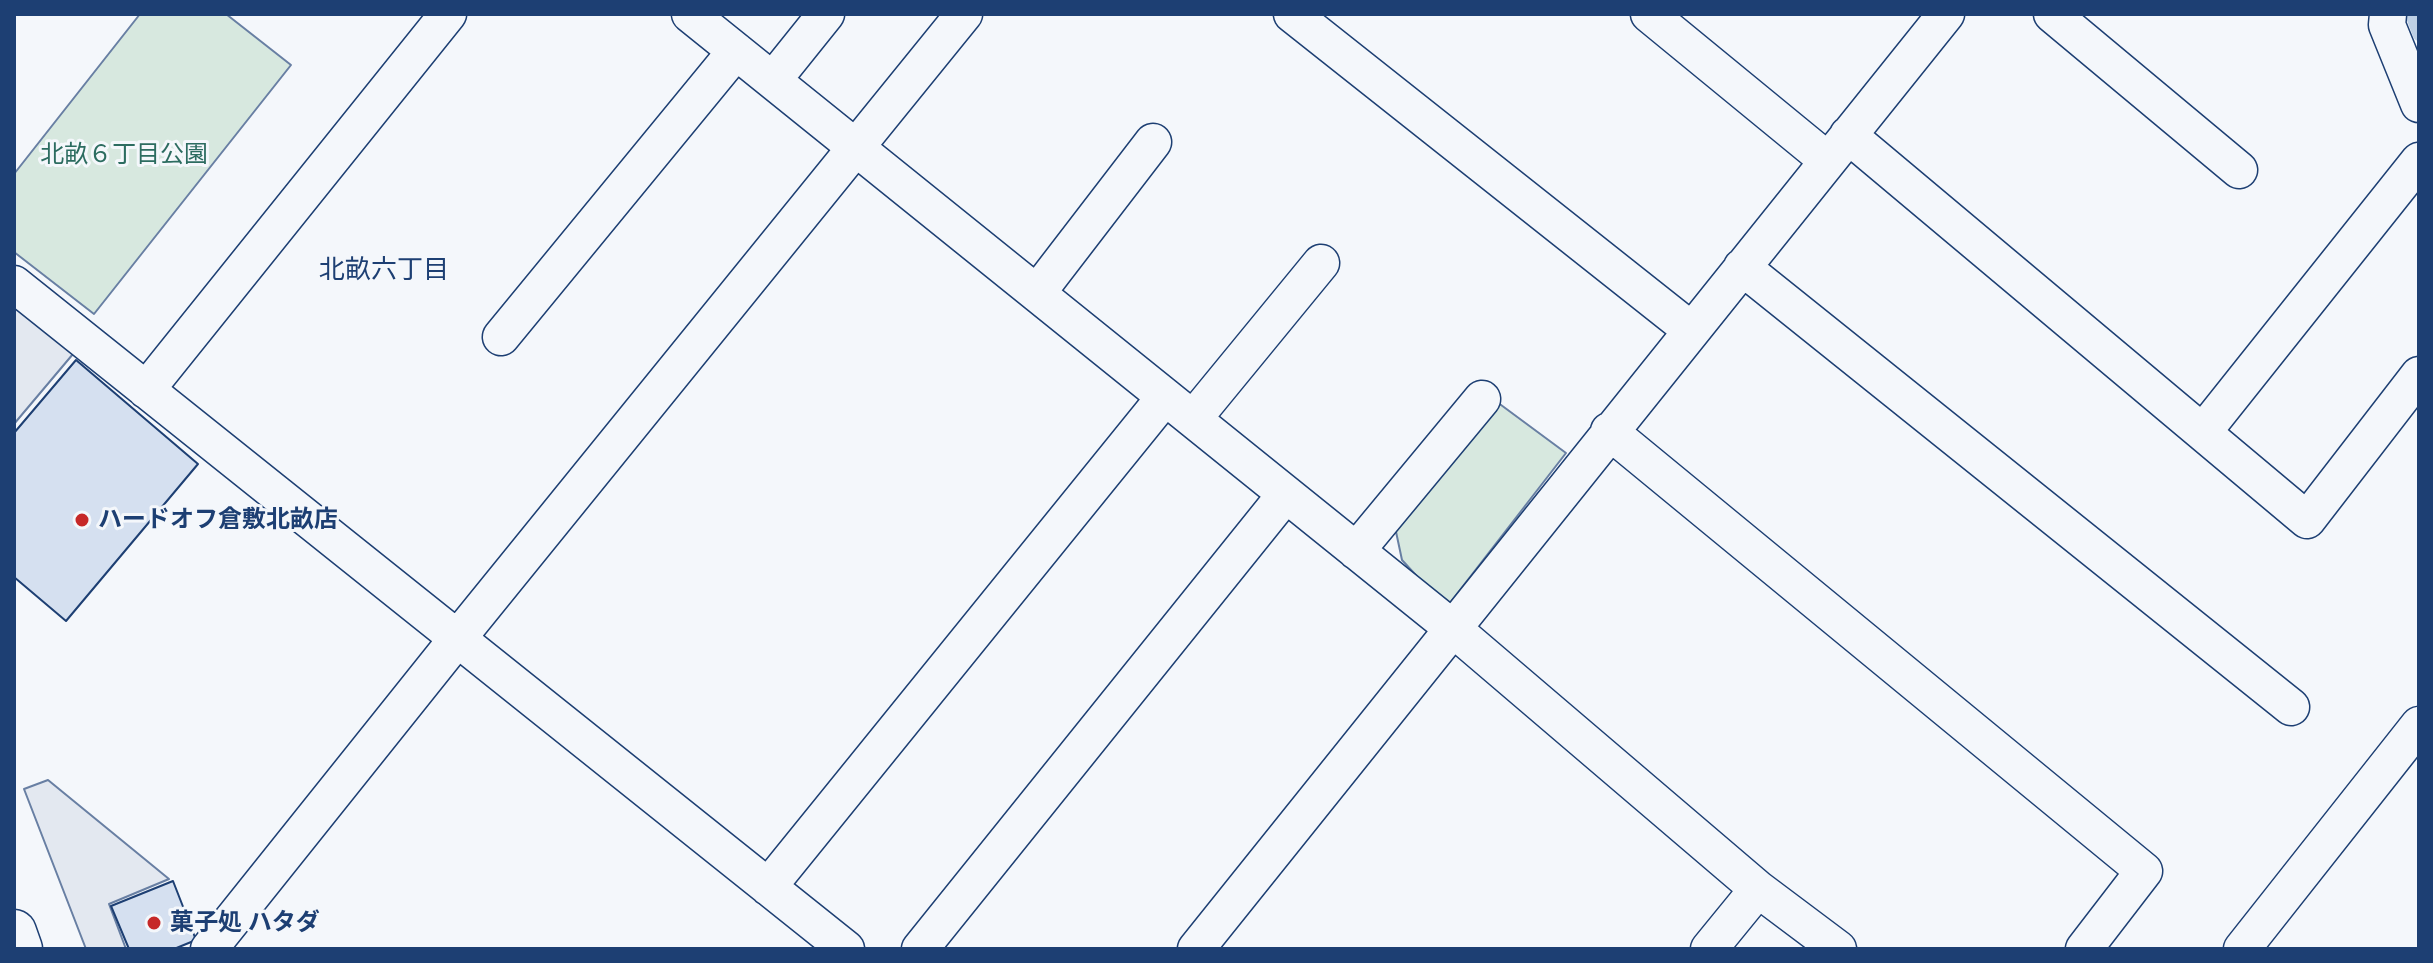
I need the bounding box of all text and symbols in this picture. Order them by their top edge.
park label: 北畝６丁目公園 [40,141,208,169]
district label: 北畝六丁目 [319,254,449,286]
place label: ハードオフ倉敷北畝店 [98,506,338,534]
marker: ハードオフ倉敷北畝店 [73,511,91,529]
place label: 菓子処 ハタダ [170,909,320,937]
marker: 菓子処 ハタダ [145,914,163,932]

